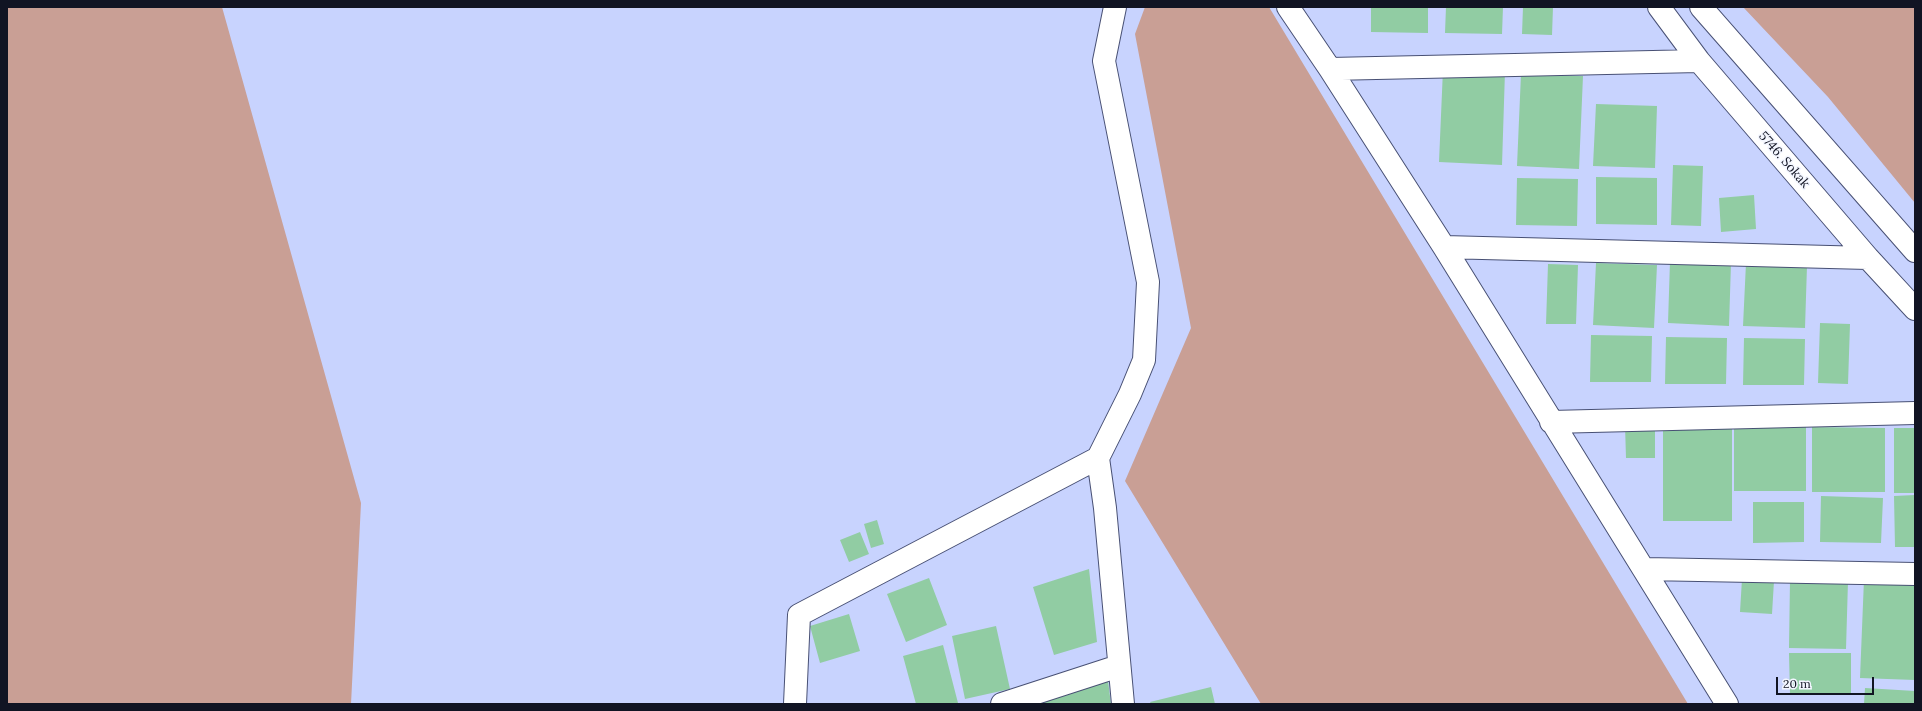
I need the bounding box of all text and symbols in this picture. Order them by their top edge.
street label: 5746. Sokak [1755,129,1813,191]
scale bar [1778,669,1876,695]
text: 20 m [1783,676,1811,691]

